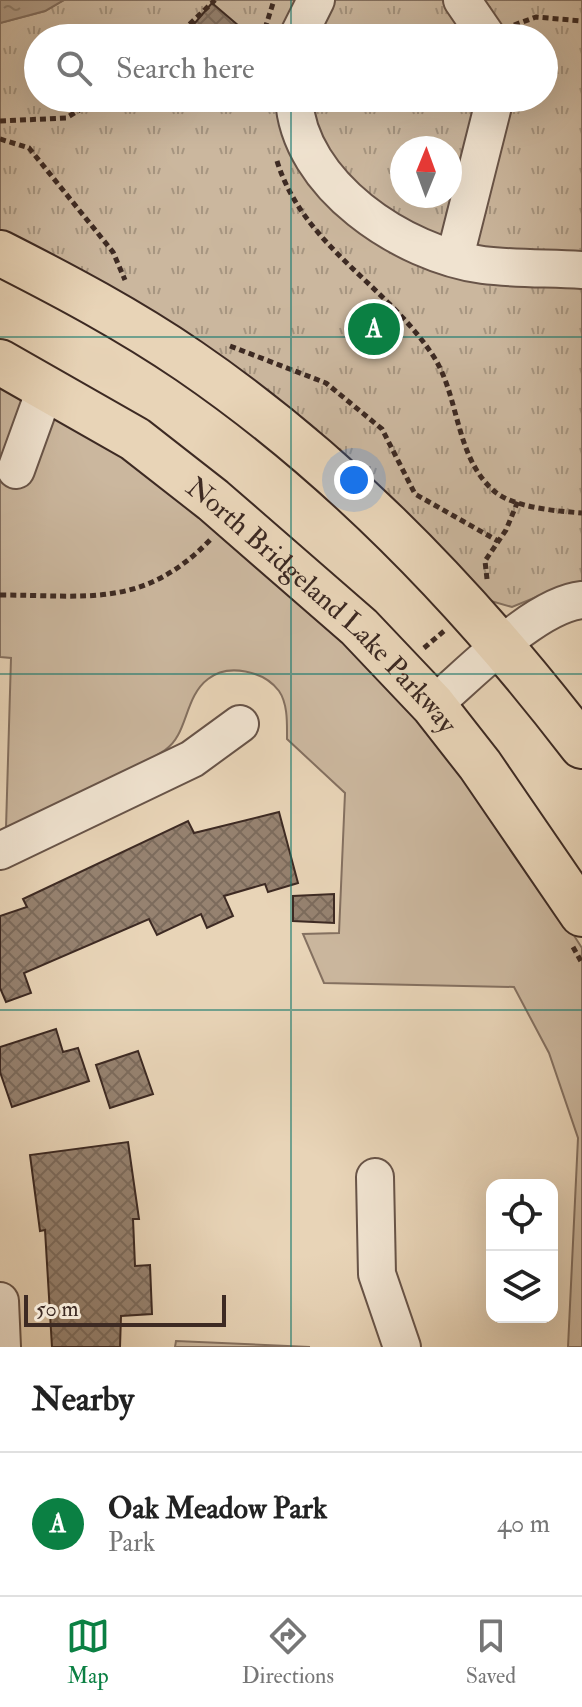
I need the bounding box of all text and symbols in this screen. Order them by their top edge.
search box [24,24,558,112]
icon: search [52,46,96,90]
text: Search here [116,50,255,87]
north arrow [390,136,462,208]
pin: A [348,299,400,359]
your location [334,460,374,500]
street label: North Bridgeland Lake Parkway [179,470,465,741]
map controls [486,1179,558,1323]
button: locate [486,1179,558,1251]
button: layers [486,1251,558,1323]
scale bar [24,1291,226,1327]
text: 50 m [36,1295,78,1323]
text: Nearby [32,1378,134,1421]
text: Oak Meadow Park [108,1490,327,1527]
text: A [50,1508,66,1540]
text: 40 m [497,1508,550,1540]
text: Park [108,1527,155,1559]
tab: Map [66,1614,110,1690]
tab: Directions [242,1614,334,1690]
tab: Saved [466,1614,516,1690]

